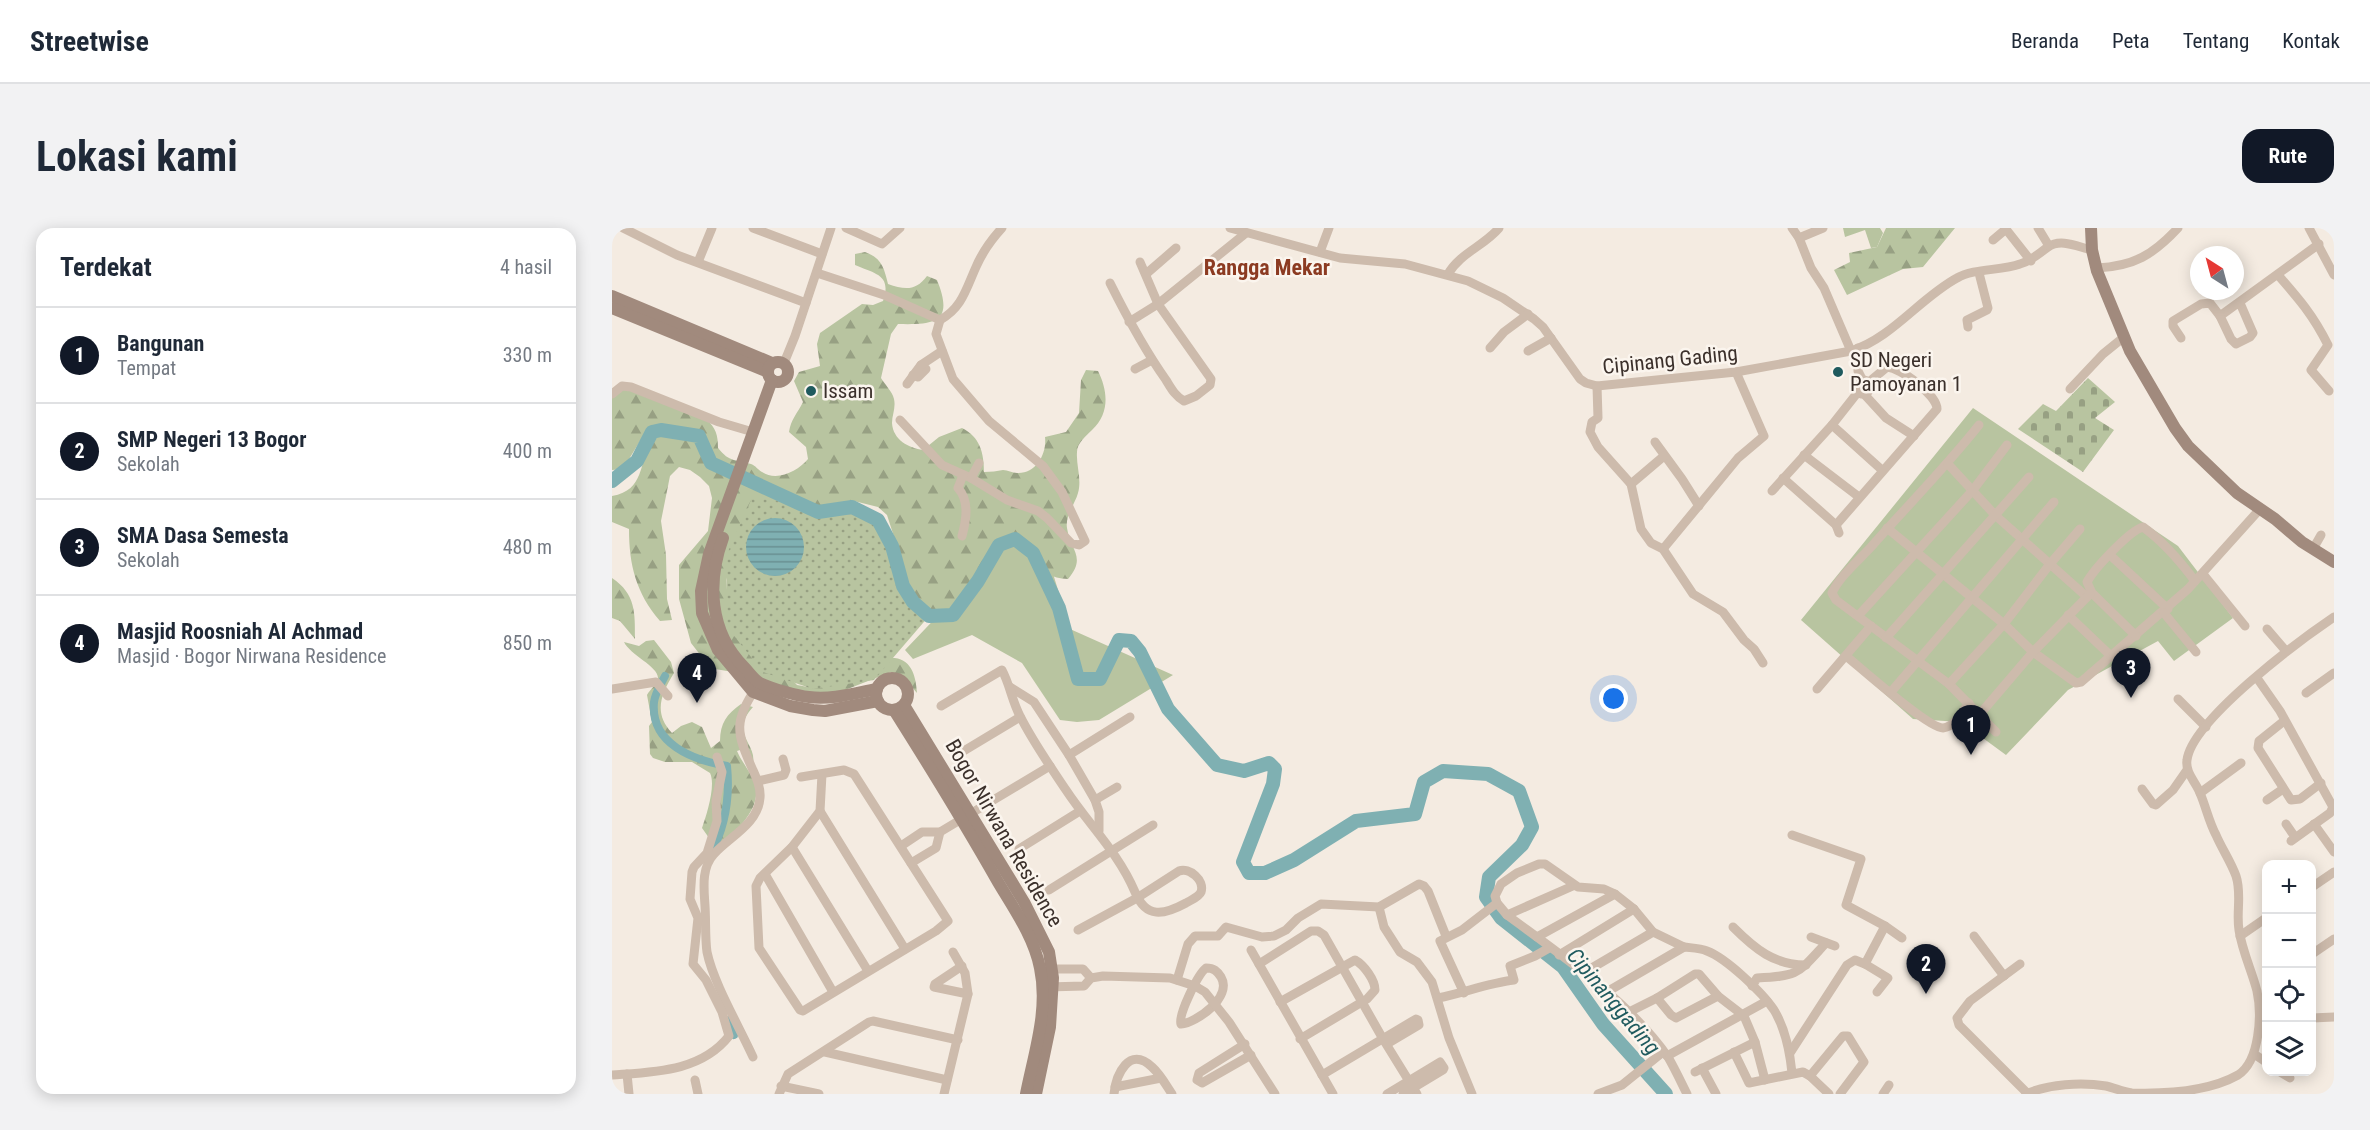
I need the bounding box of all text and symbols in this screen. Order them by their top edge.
text: Streetwise [30,25,149,58]
text: Beranda [2011,29,2079,53]
text: Peta [2112,29,2150,53]
text: Tentang [2183,29,2249,53]
text: Kontak [2282,29,2340,53]
button: Rute [2242,129,2334,183]
text: Lokasi kami [36,132,238,181]
north arrow [2190,246,2244,300]
text: Terdekat [60,252,152,282]
text: 4 hasil [500,255,552,279]
district label: Rangga Mekar [1204,255,1330,280]
text: Bangunan [117,331,204,356]
street label: Cipinang Gading [1601,341,1739,379]
text: 1 [74,343,85,367]
text: 330 m [503,343,552,367]
place label: SD Negeri Pamoyanan 1 [1850,348,1962,396]
text: Tempat [117,356,176,380]
marker: SD Negeri Pamoyanan 1 [1831,365,1845,379]
place label: Issam [823,379,873,403]
marker: Issam [804,384,818,398]
text: SMP Negeri 13 Bogor [117,427,307,452]
text: 2 [74,439,85,463]
text: 400 m [503,439,552,463]
text: Sekolah [117,452,180,476]
text: SMA Dasa Semesta [117,523,289,548]
text: 3 [74,535,85,559]
text: 480 m [503,535,552,559]
text: Sekolah [117,548,180,572]
text: Masjid Roosniah Al Achmad [117,619,363,644]
text: 4 [74,631,85,655]
text: 850 m [503,631,552,655]
text: Masjid · Bogor Nirwana Residence [117,644,386,668]
pin: 3 [2112,648,2150,698]
pin: 4 [678,654,716,703]
your location [1599,684,1628,713]
pin: 1 [1952,706,1990,755]
street label: Bogor Nirwana Residence [940,735,1068,931]
map controls [2262,860,2316,1076]
button: + [2262,860,2316,914]
button: − [2262,914,2316,968]
water label: Cipinanggading [1562,943,1666,1060]
pin: 2 [1906,944,1946,994]
button: locate [2262,968,2316,1022]
button: layers [2262,1022,2316,1076]

